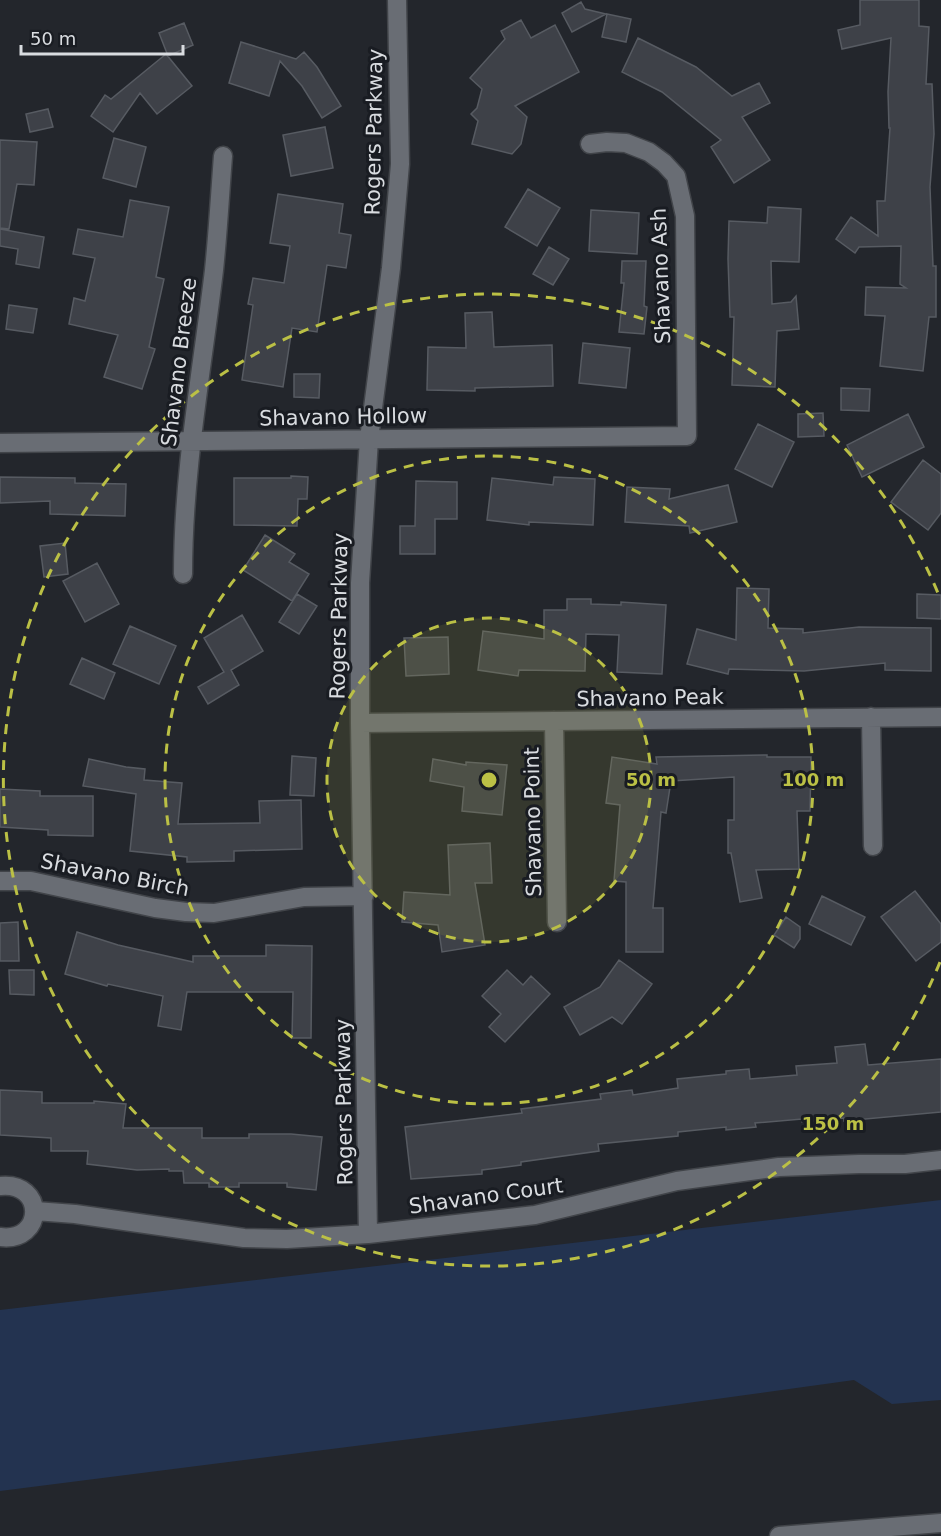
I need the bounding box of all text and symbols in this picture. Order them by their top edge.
scale bar [21,18,183,56]
text: 50 m [30,28,76,49]
street label: Rogers Parkway [361,48,387,216]
street label: Shavano Ash [647,207,675,345]
street label: Shavano Breeze [157,276,201,448]
street label: Shavano Hollow [259,404,427,430]
street label: Rogers Parkway [326,532,352,700]
street label: Shavano Peak [576,685,725,711]
street label: Shavano Point [520,747,546,897]
text: 50 m [626,769,676,790]
text: 100 m [782,769,844,790]
centre of rings [479,770,499,790]
street label: Shavano Birch [39,849,191,901]
street label: Rogers Parkway [331,1018,357,1186]
text: 150 m [802,1113,864,1134]
street label: Shavano Court [407,1173,565,1219]

